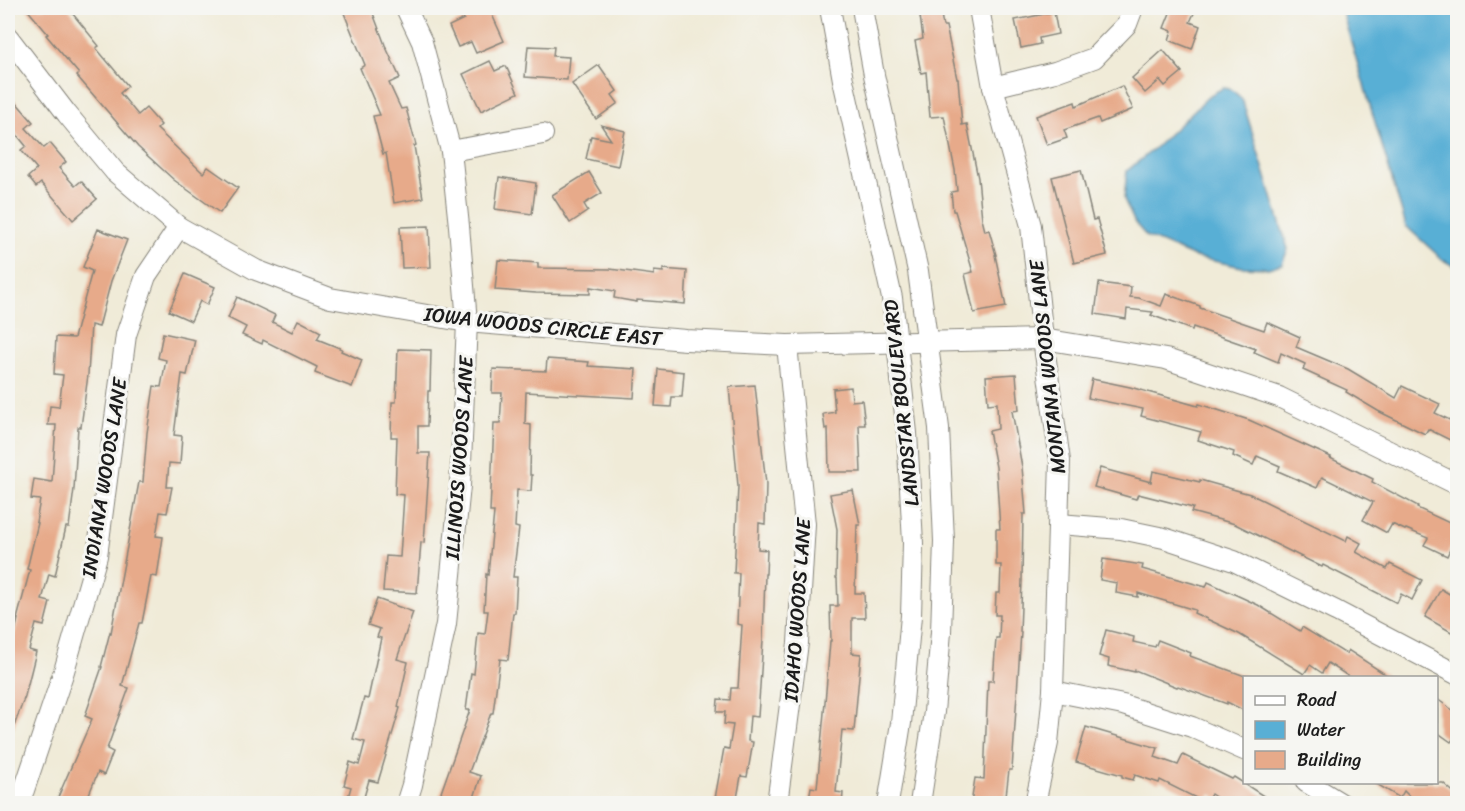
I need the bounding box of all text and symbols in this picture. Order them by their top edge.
street label: MONTANA WOODS LANE [1019,256,1076,476]
street label: IOWA WOODS CIRCLE EAST [421,297,665,357]
street label: LANDSTAR BOULEVARD [873,298,930,508]
street label: ILLINOIS WOODS LANE [435,353,484,562]
street label: INDIANA WOODS LANE [71,374,138,582]
street label: IDAHO WOODS LANE [774,515,822,704]
legend [1243,676,1438,784]
text: Road [1297,684,1337,716]
text: Water [1297,714,1346,746]
text: Building [1297,744,1361,776]

